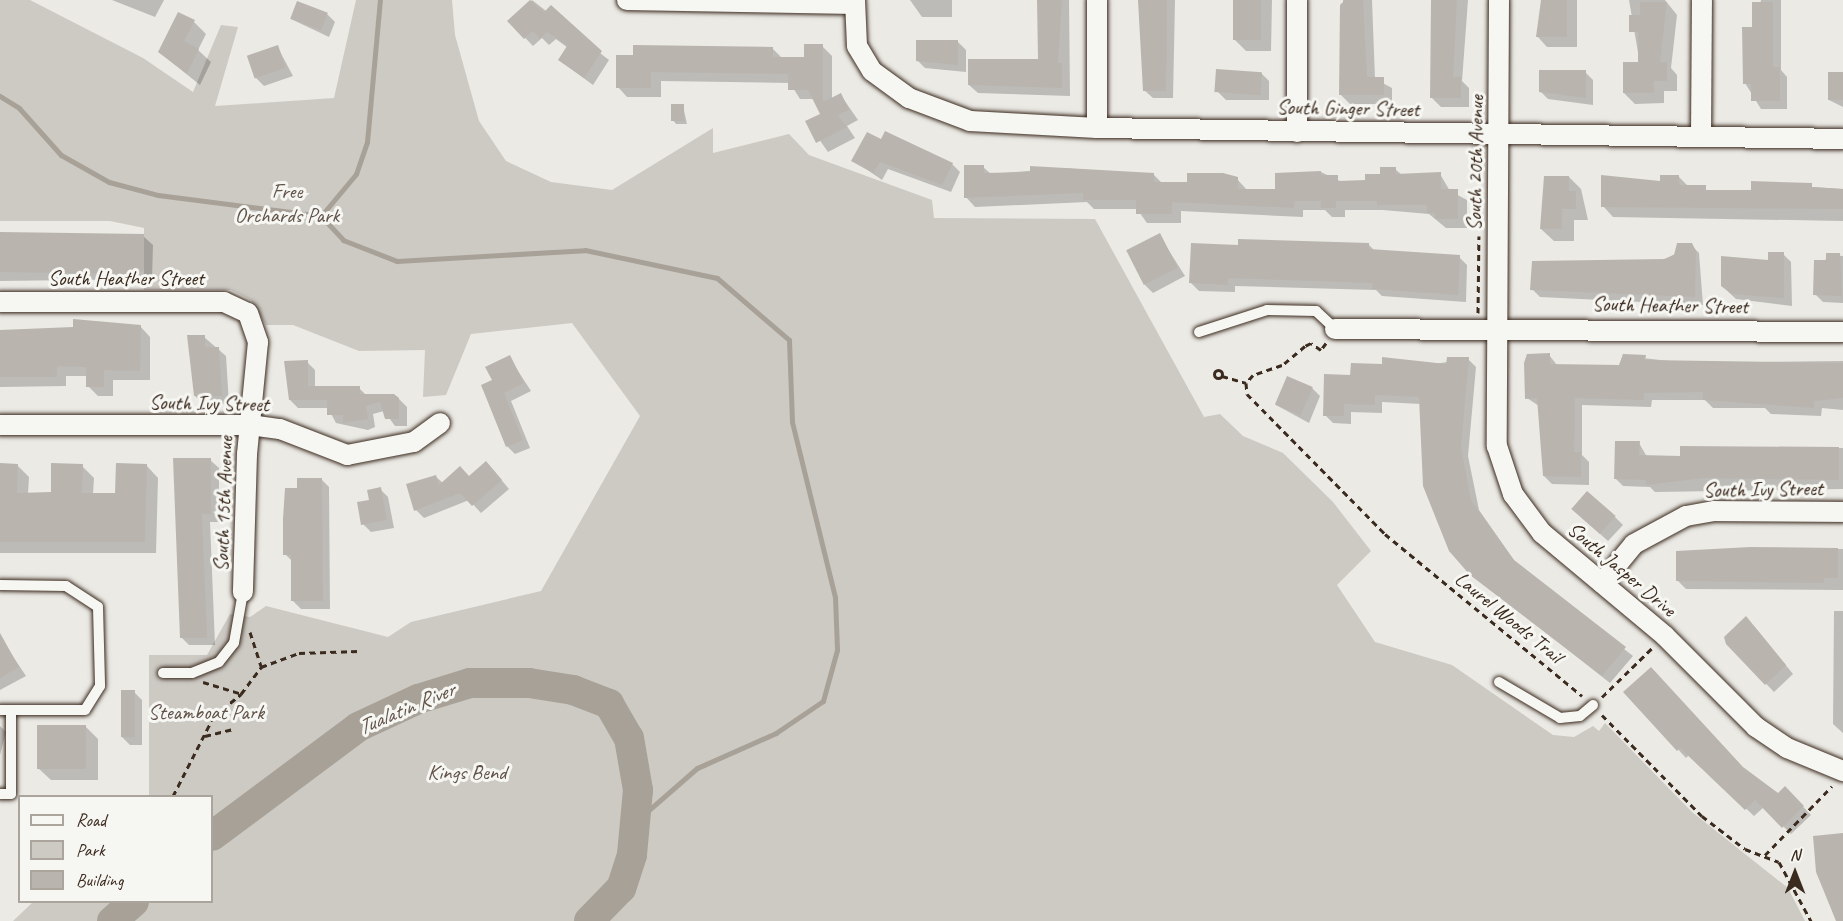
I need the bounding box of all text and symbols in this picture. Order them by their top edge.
street label: South Ginger Street [1276,94,1420,122]
street label: South 20th Avenue [1461,95,1489,231]
park label: Free Orchards Park [234,178,340,228]
street label: South Heather Street [48,265,204,291]
street label: South Heather Street [1592,291,1748,319]
street label: South Ivy Street [149,389,269,417]
street label: South 15th Avenue [208,436,238,572]
street label: South Ivy Street [1703,475,1823,503]
street label: South Jasper Drive [1562,516,1682,622]
street label: Laurel Woods Trail [1450,566,1568,668]
water label: Tualatin River [353,677,459,741]
park label: Steamboat Park [148,699,264,725]
park label: Kings Bend [427,759,507,785]
legend [18,795,213,903]
text: Road [76,809,106,831]
text: Park [76,839,105,861]
north arrow [1765,843,1825,903]
text: N [1790,845,1800,865]
text: Building [76,869,123,891]

